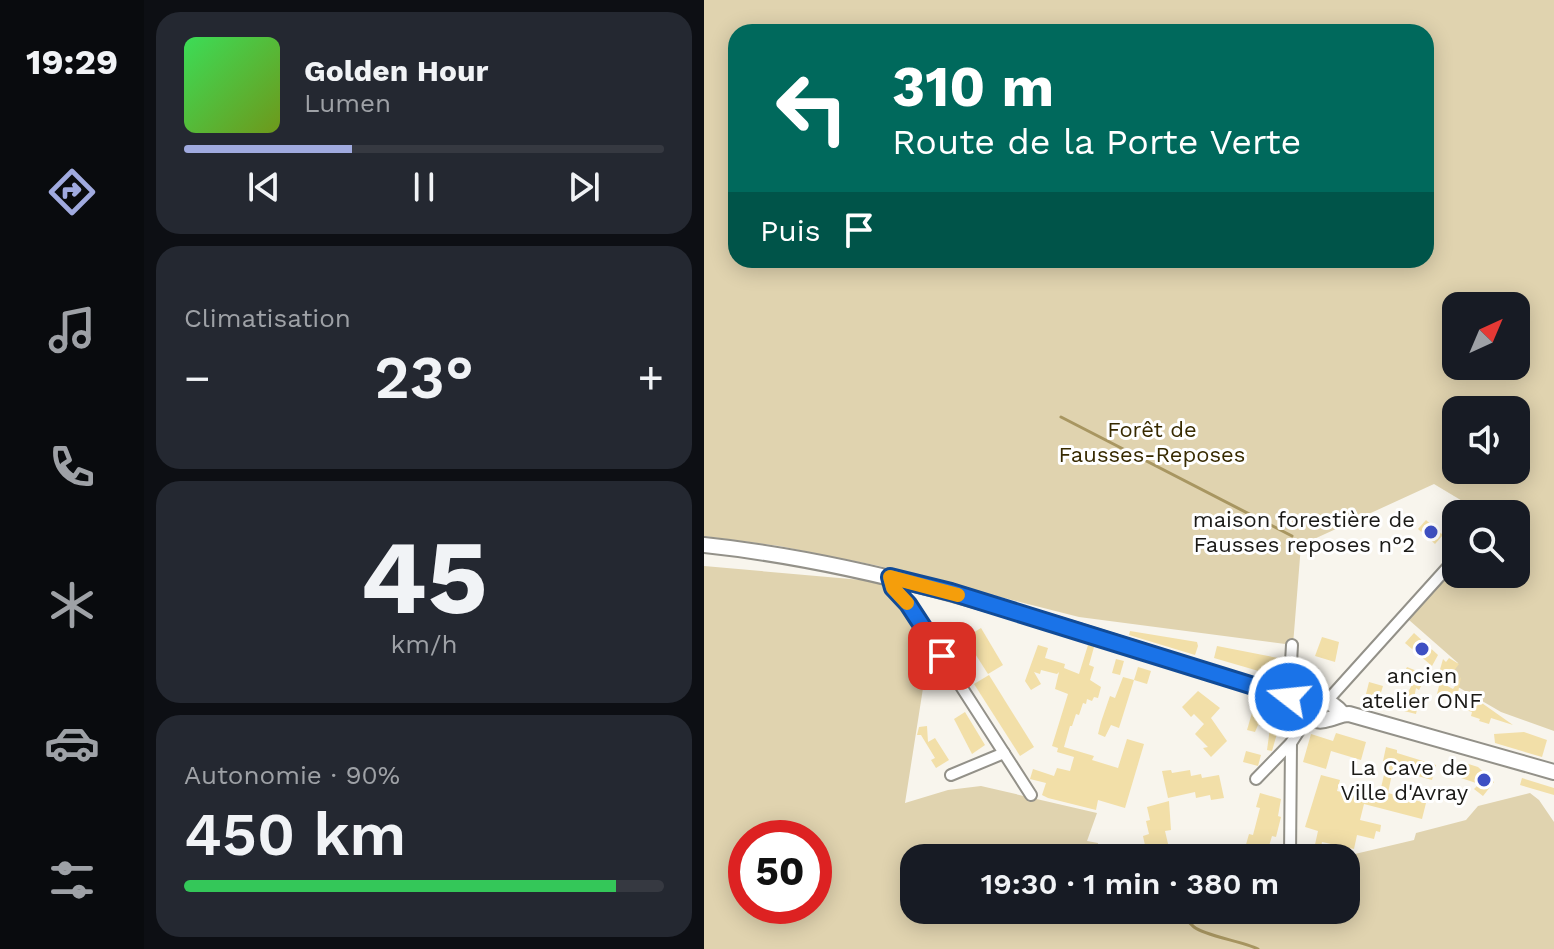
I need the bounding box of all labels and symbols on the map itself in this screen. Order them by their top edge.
north arrow [1442,292,1530,380]
park label: Forêt de Fausses-Reposes [1059,417,1245,467]
place label: maison forestière de Fausses reposes n°2 [1193,507,1415,557]
marker: maison forestière de Fausses reposes n°2 [1422,523,1440,541]
pin [908,622,976,690]
marker: ancien atelier ONF [1413,640,1431,658]
position arrow [1247,655,1331,739]
place label: ancien atelier ONF [1361,663,1483,713]
place label: La Cave de Ville d'Avray [1340,755,1469,805]
marker: La Cave de Ville d'Avray [1475,771,1493,789]
speed limit sign: 50 [728,820,832,924]

